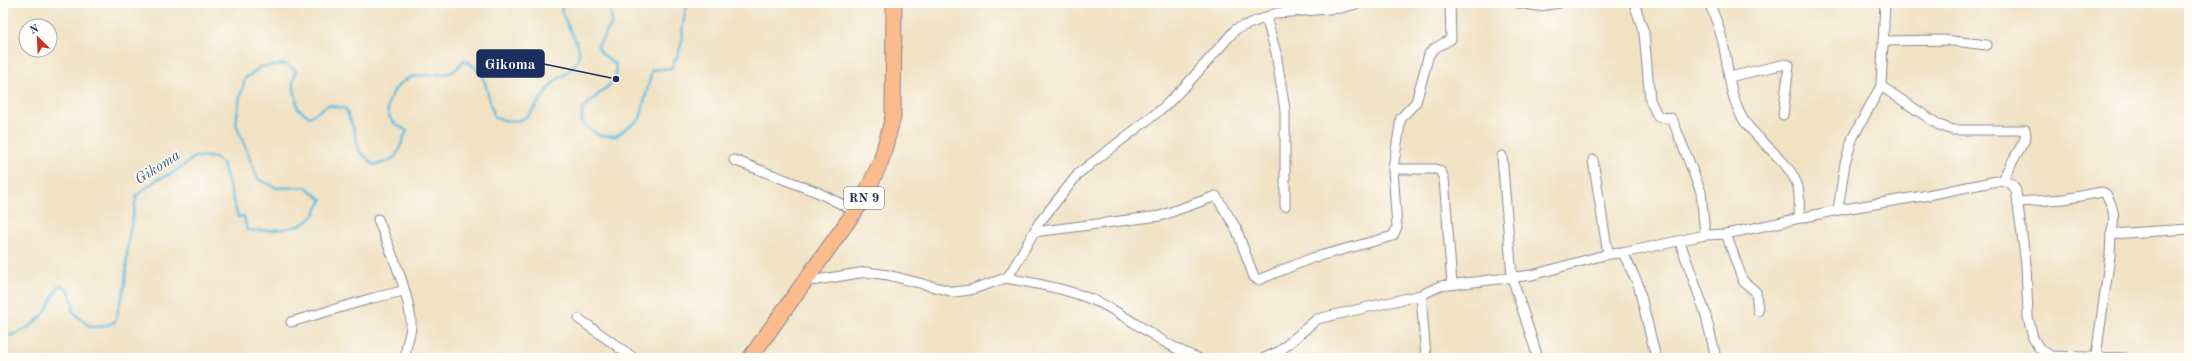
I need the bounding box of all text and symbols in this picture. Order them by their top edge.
north arrow [18,18,58,58]
text: N [28,23,41,37]
callout: Gikoma [477,50,544,77]
text: Gikoma [485,58,536,73]
water label: Gikoma [133,148,183,188]
road number: RN 9 [844,187,884,209]

